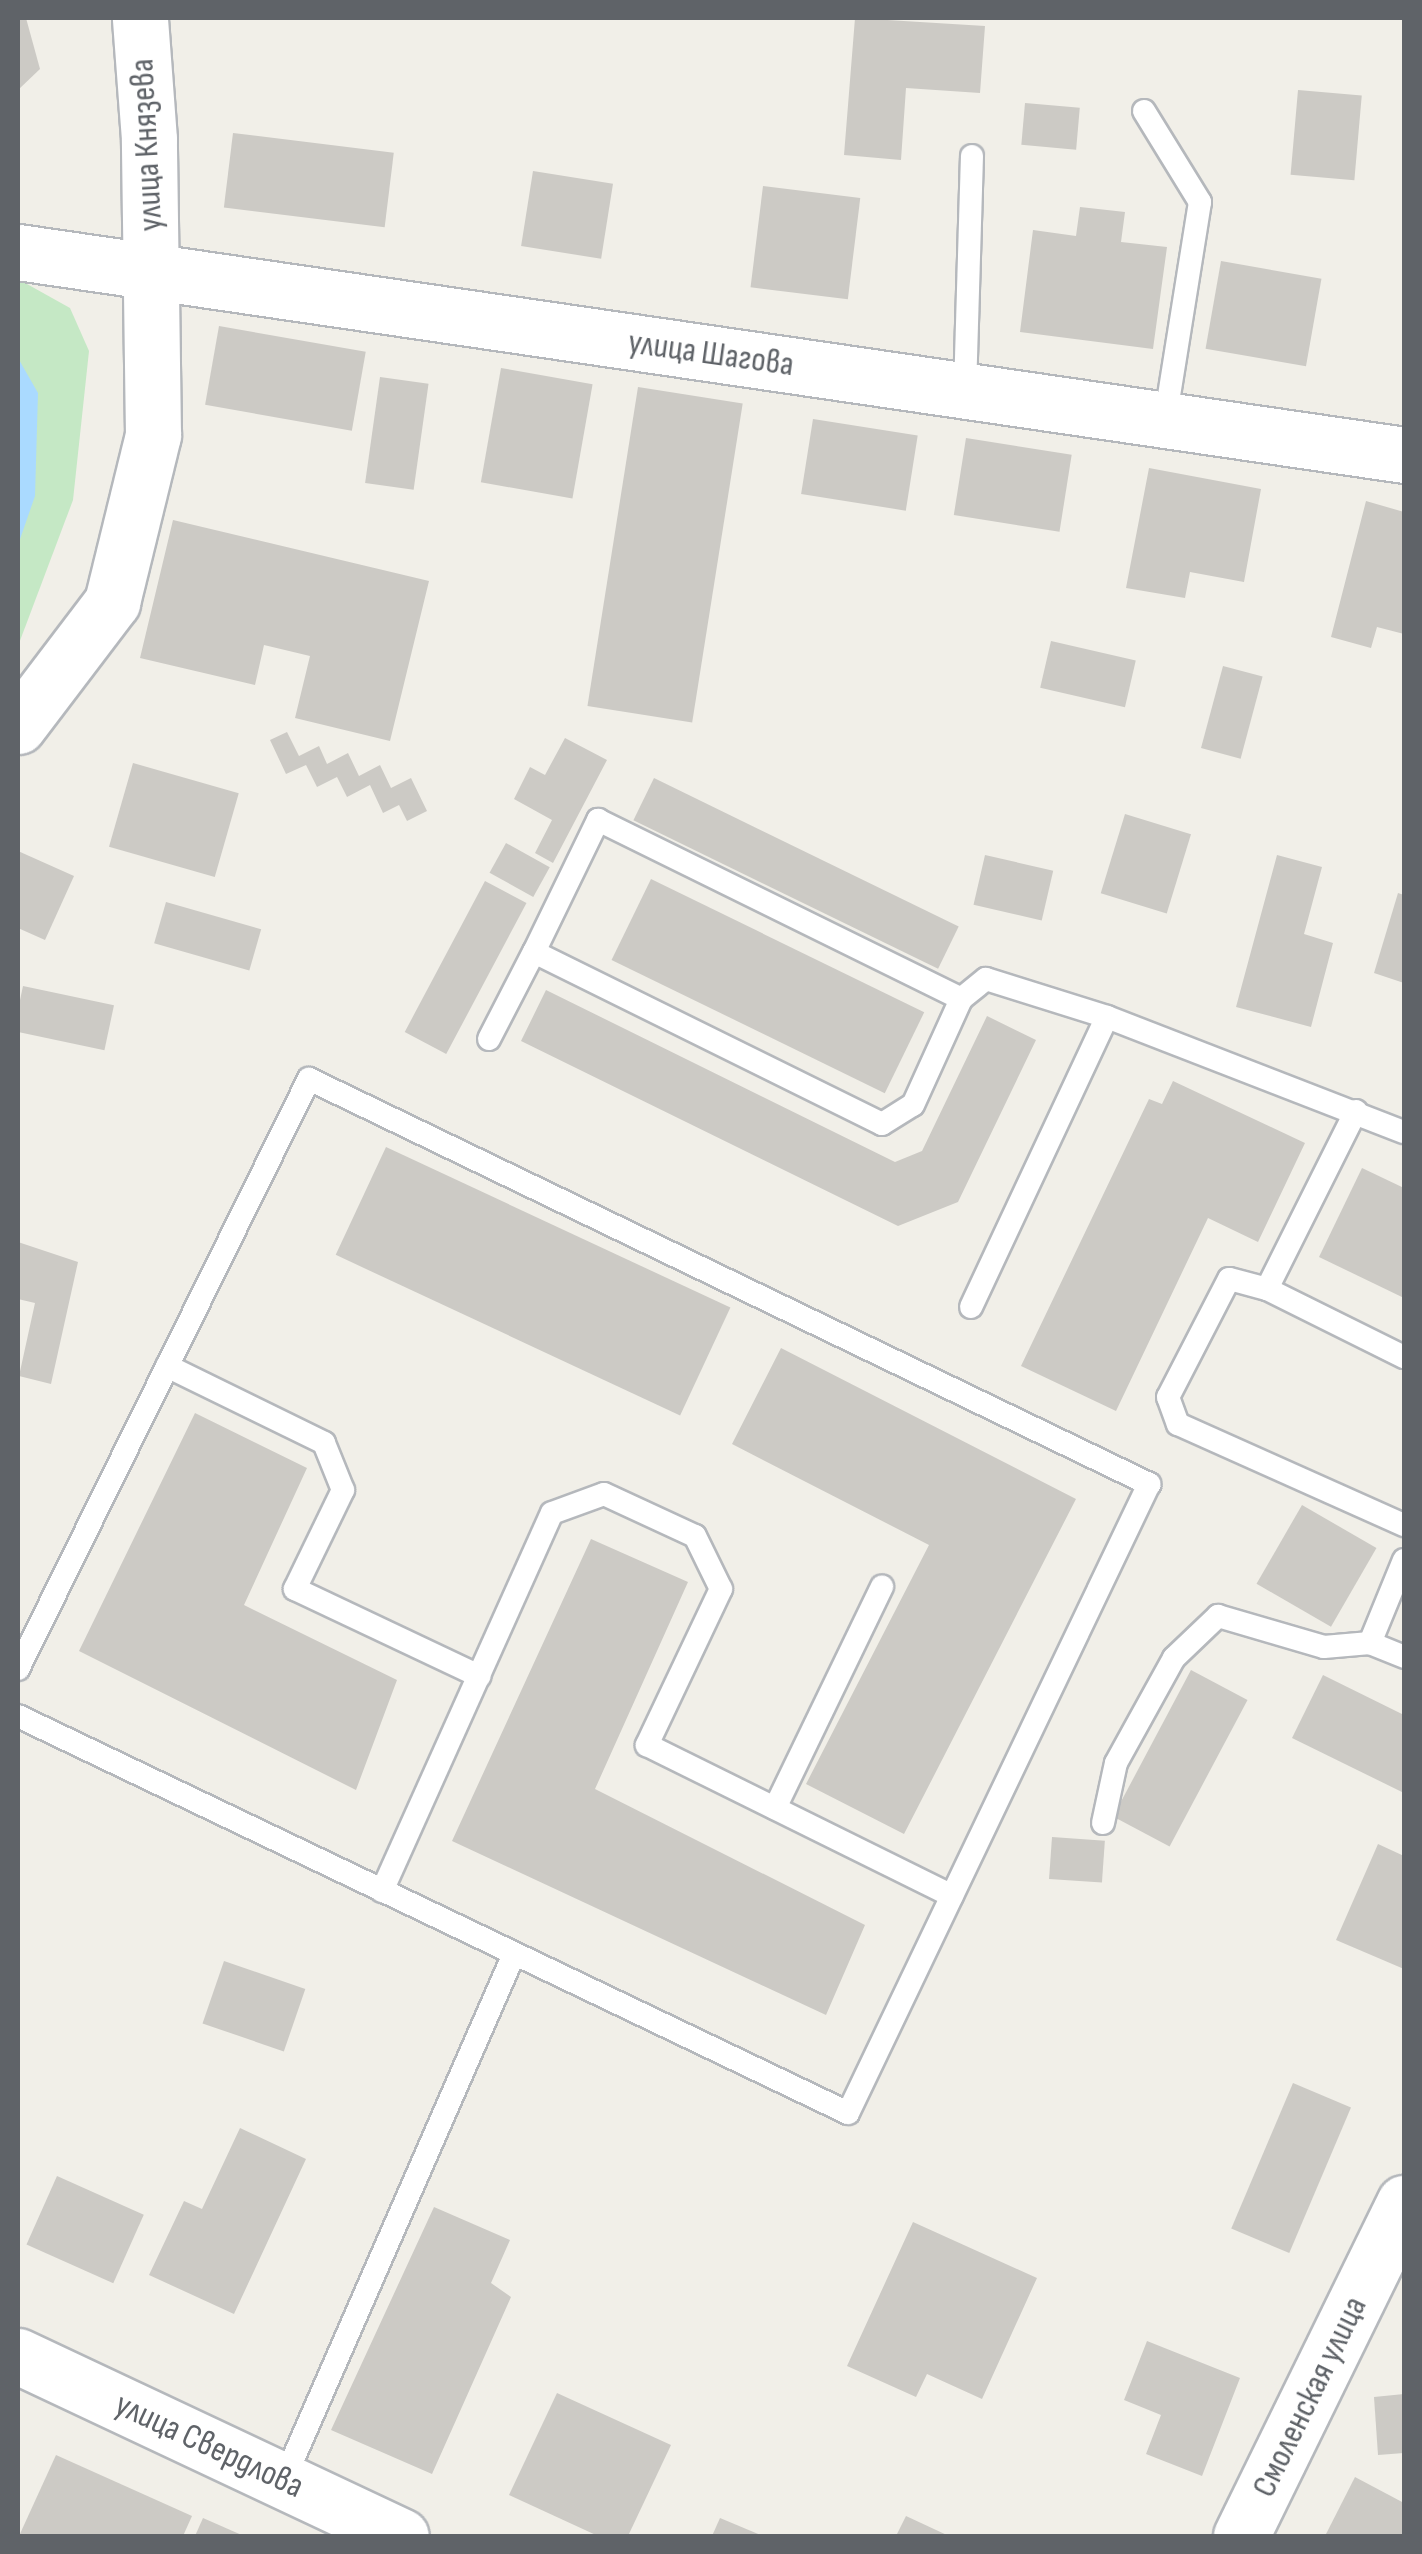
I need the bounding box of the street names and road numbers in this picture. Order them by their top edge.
street label: улица Князева [122,58,172,232]
street label: улица Шагова [626,322,796,386]
street label: Смоленская улица [1243,2290,1377,2504]
street label: улица Свердлова [108,2384,310,2508]

